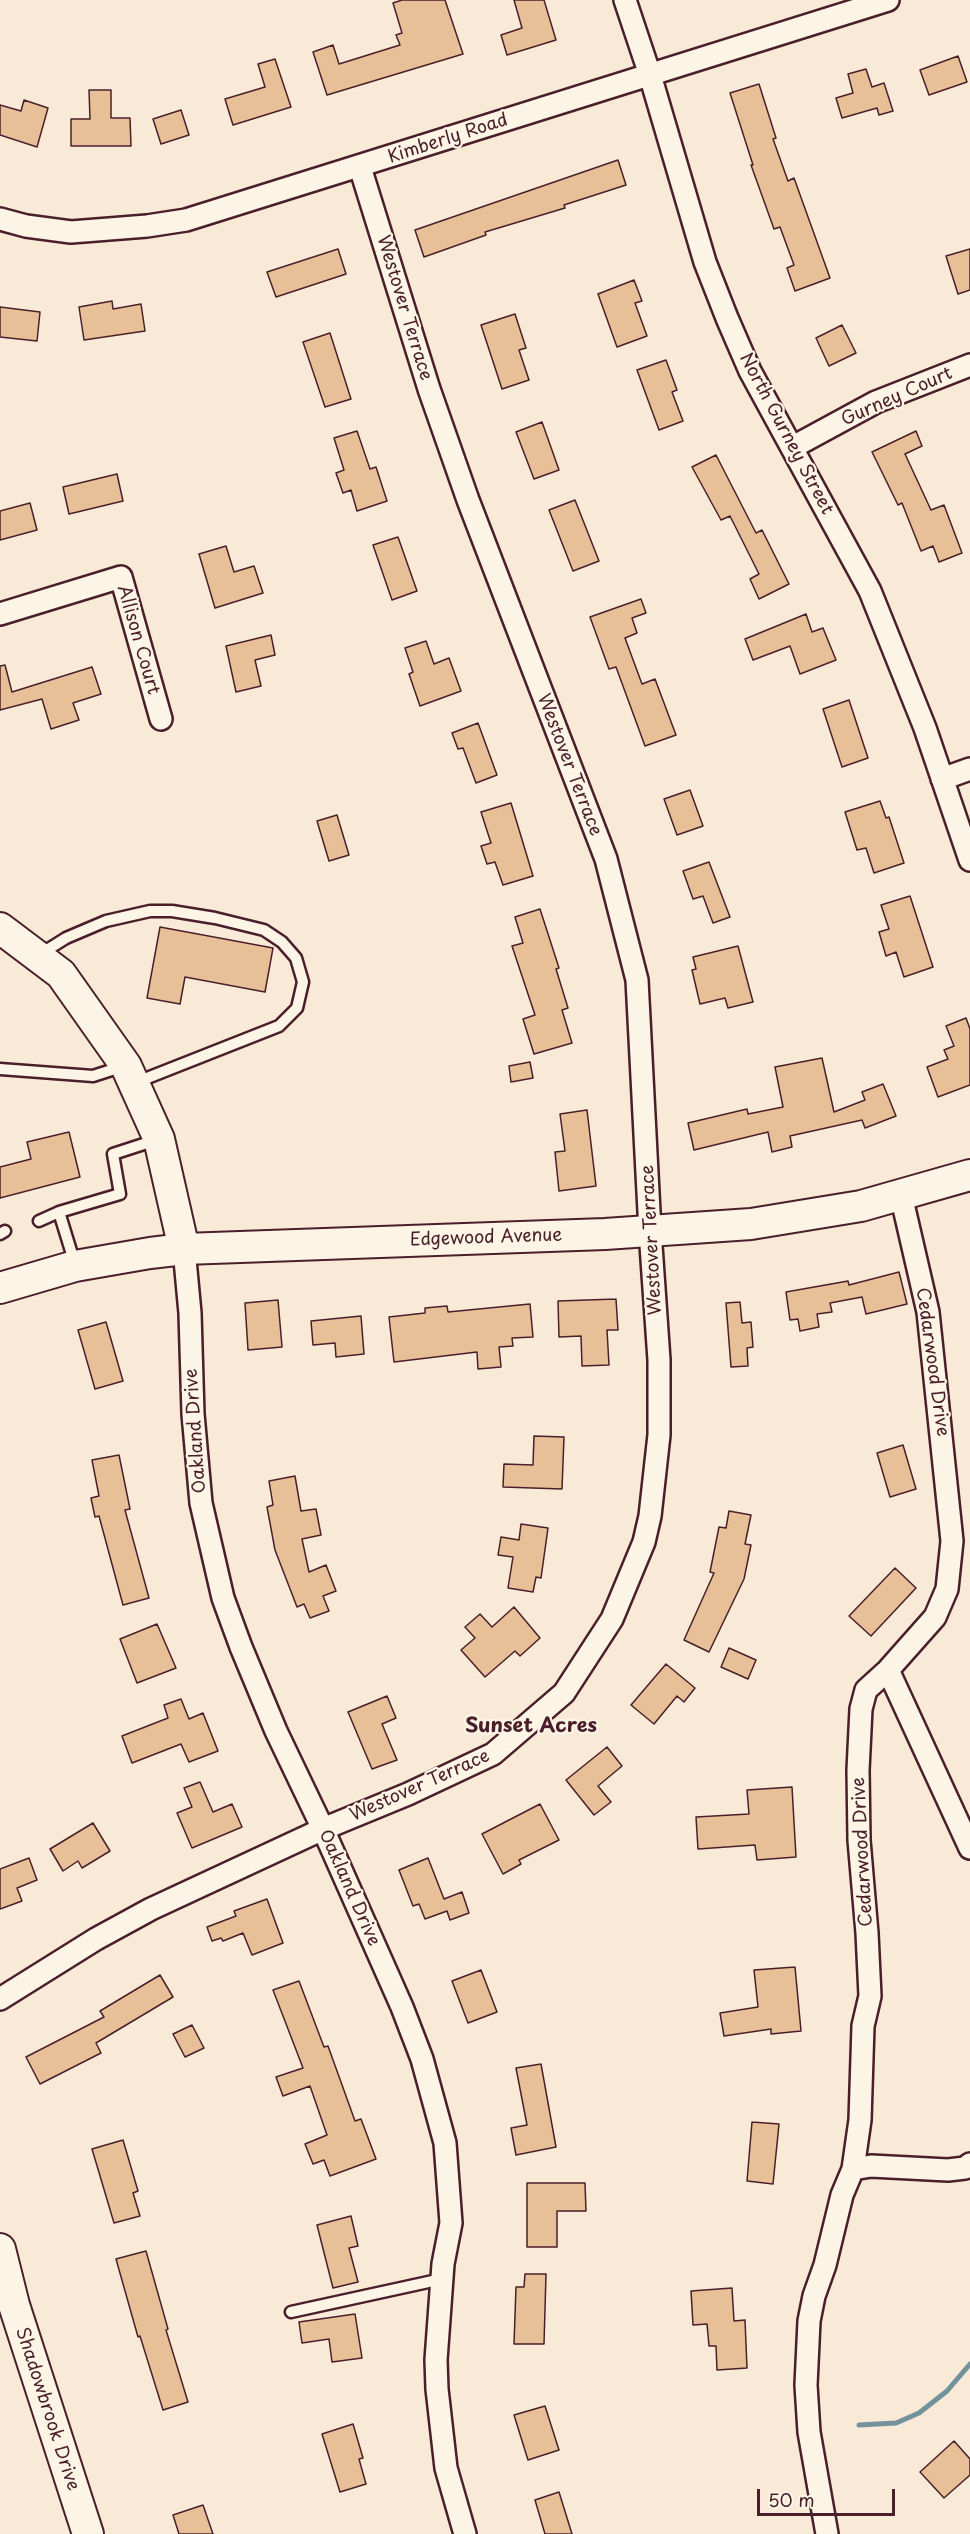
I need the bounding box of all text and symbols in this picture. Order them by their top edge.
street label: Kimberly Road [385,109,511,169]
street label: Westover Terrace [372,233,436,383]
street label: North Gurney Street [734,350,838,518]
street label: Gurney Court [838,363,956,431]
street label: Allison Court [112,583,164,697]
street label: Westover Terrace [532,691,606,839]
street label: Westover Terrace [637,1164,667,1316]
street label: Edgewood Avenue [409,1225,563,1251]
street label: Cedarwood Drive [911,1286,953,1438]
street label: Oakland Drive [181,1368,211,1494]
district label: Sunset Acres [465,1714,597,1738]
street label: Westover Terrace [347,1746,493,1826]
street label: Cedarwood Drive [848,1777,878,1927]
street label: Oakland Drive [314,1826,384,1950]
street label: Shadowbrook Drive [10,2325,84,2493]
scale bar [760,2477,898,2515]
text: 50 m [768,2486,815,2513]

